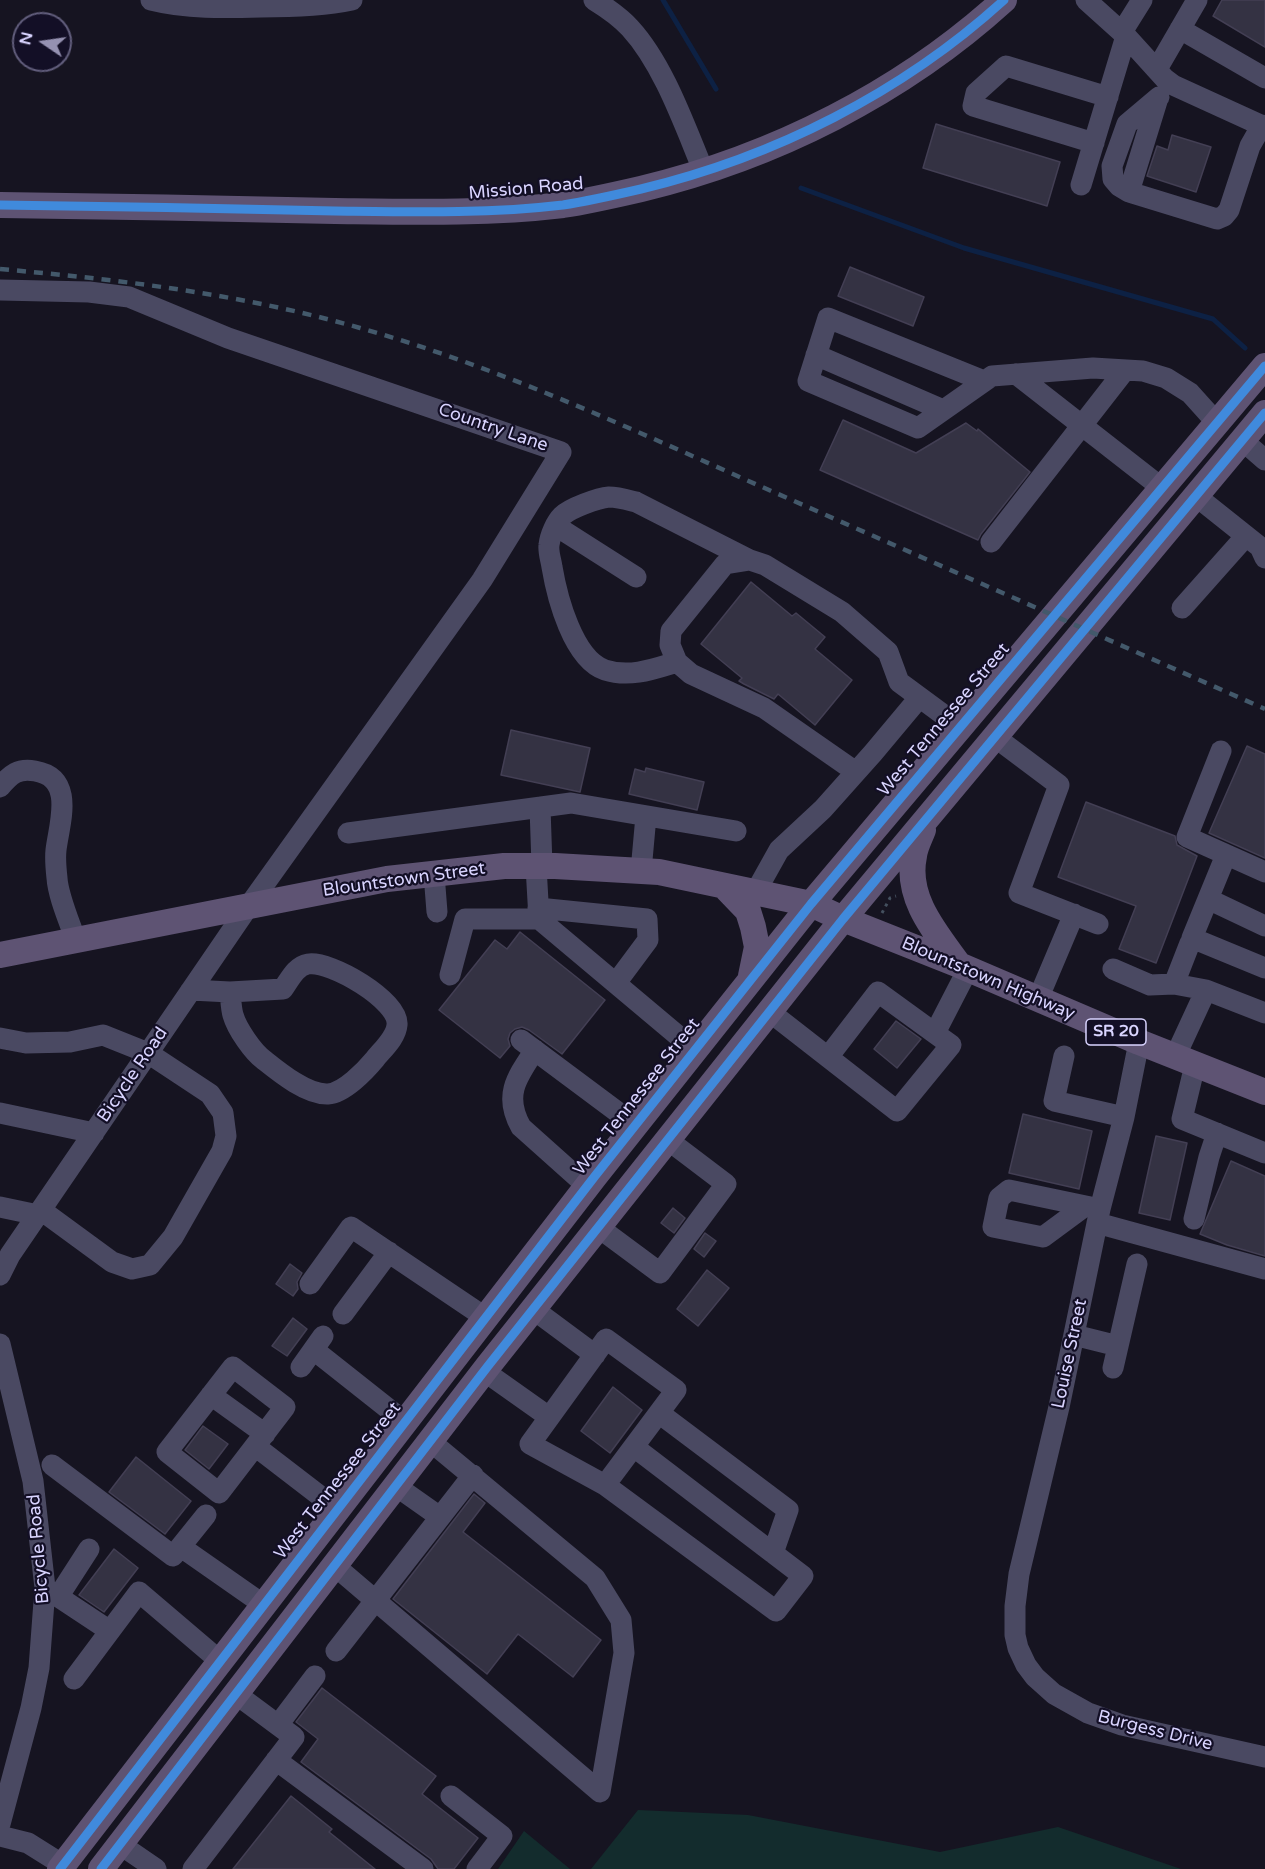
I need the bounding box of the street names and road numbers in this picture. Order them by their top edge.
street label: Mission Road [468,173,584,205]
street label: Country Lane [435,399,551,457]
street label: West Tennessee Street [874,639,1014,801]
street label: Blountstown Street [321,858,487,902]
street label: Blountstown Highway [898,933,1078,1025]
street label: West Tennessee Street [569,1014,705,1180]
road number: SR 20 [1086,1019,1146,1045]
street label: Bicycle Road [93,1023,173,1127]
street label: Louise Street [1048,1297,1092,1411]
street label: West Tennessee Street [270,1398,406,1564]
street label: Bicycle Road [23,1493,55,1605]
street label: Burgess Drive [1095,1706,1215,1756]

